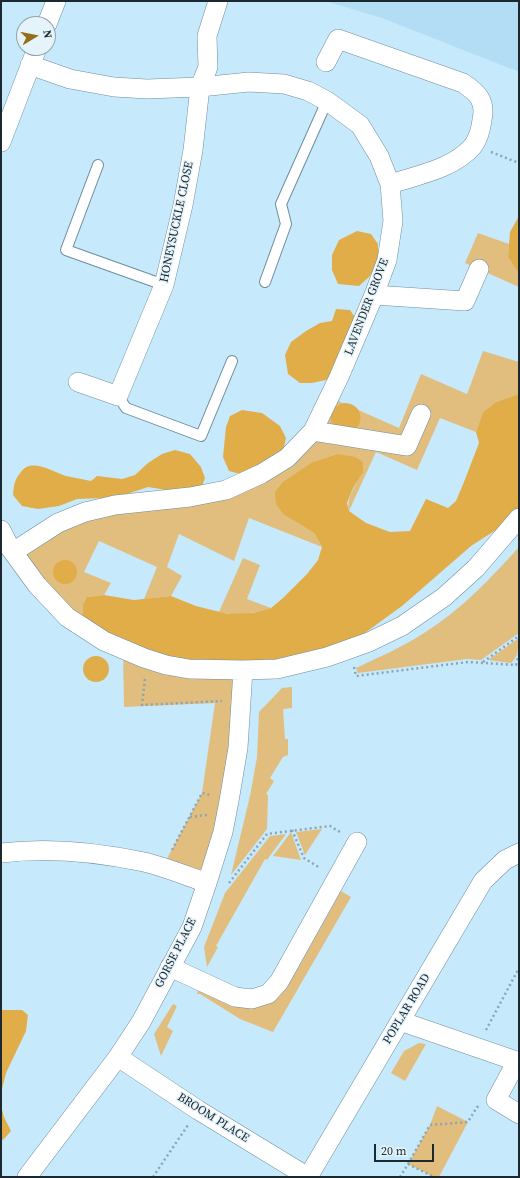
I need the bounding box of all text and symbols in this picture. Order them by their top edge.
north arrow [16,16,56,56]
text: N [39,29,55,39]
street label: HONEYSUCKLE CLOSE [157,160,197,284]
street label: LAVENDER GROVE [342,256,392,358]
street label: GORSE PLACE [152,916,200,990]
street label: POPLAR ROAD [380,971,434,1047]
street label: BROOM PLACE [175,1090,251,1146]
scale bar [376,1136,436,1162]
text: 20 m [381,1143,407,1159]

